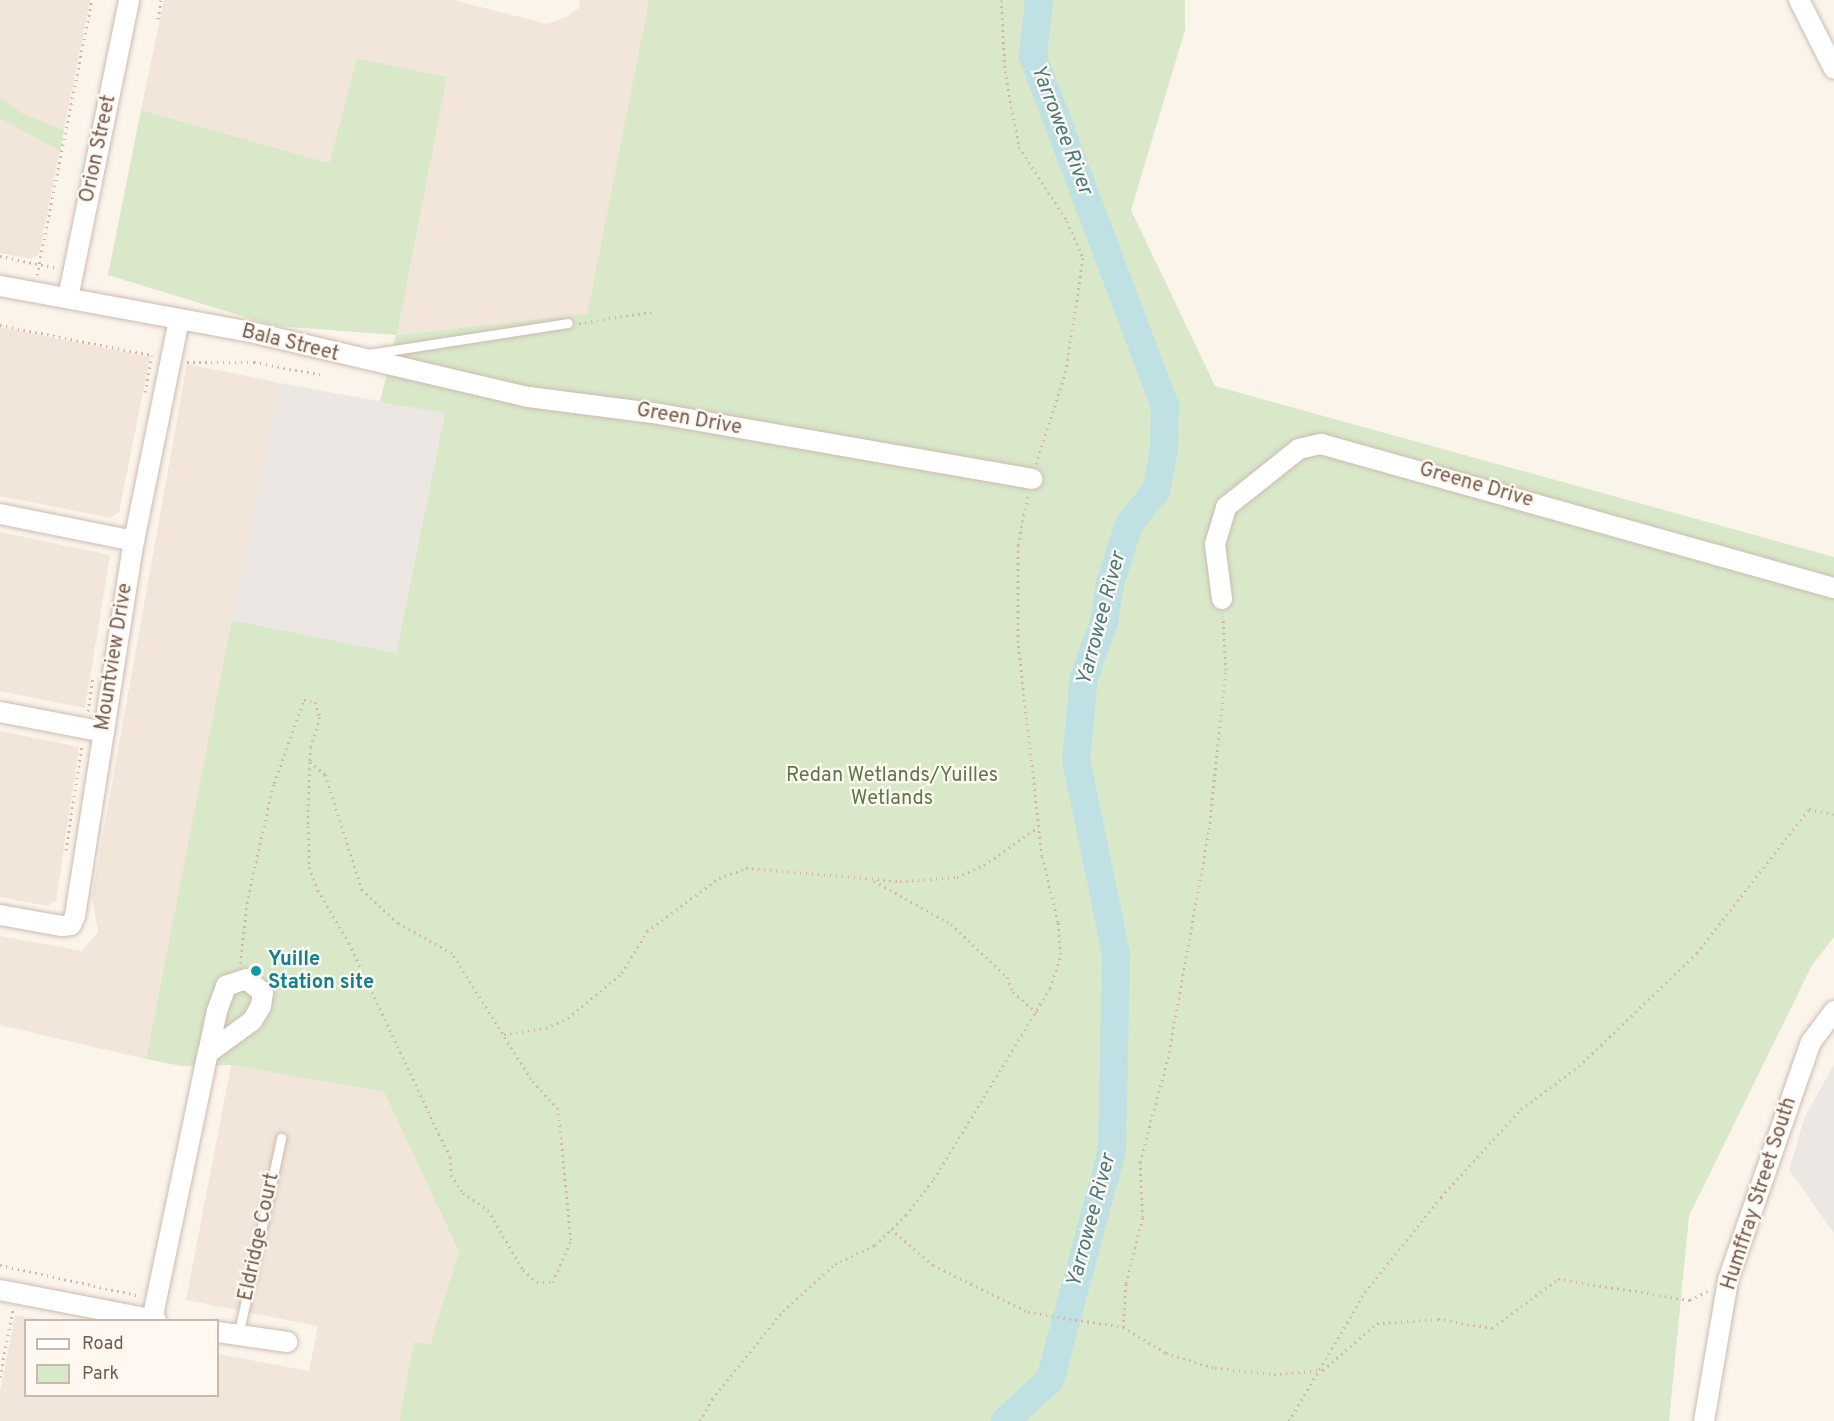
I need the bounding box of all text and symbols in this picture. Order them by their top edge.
water label: Yarrowee River [1025,62,1097,198]
street label: Orion Street [76,93,122,205]
street label: Bala Street [239,320,341,368]
street label: Green Drive [634,399,744,441]
street label: Greene Drive [1416,458,1536,514]
water label: Yarrowee River [1072,550,1132,688]
street label: Mountview Drive [91,581,139,733]
park label: Redan Wetlands/Yuilles Wetlands [786,764,998,811]
place label: Yuille Station site [268,948,374,995]
marker: Yuille Station site [249,964,263,978]
street label: Humffray Street South [1718,1095,1802,1293]
water label: Yarrowee River [1062,1152,1122,1290]
street label: Eldridge Court [235,1171,285,1303]
legend [24,1319,219,1397]
text: Road [82,1333,124,1356]
text: Park [82,1363,119,1386]

